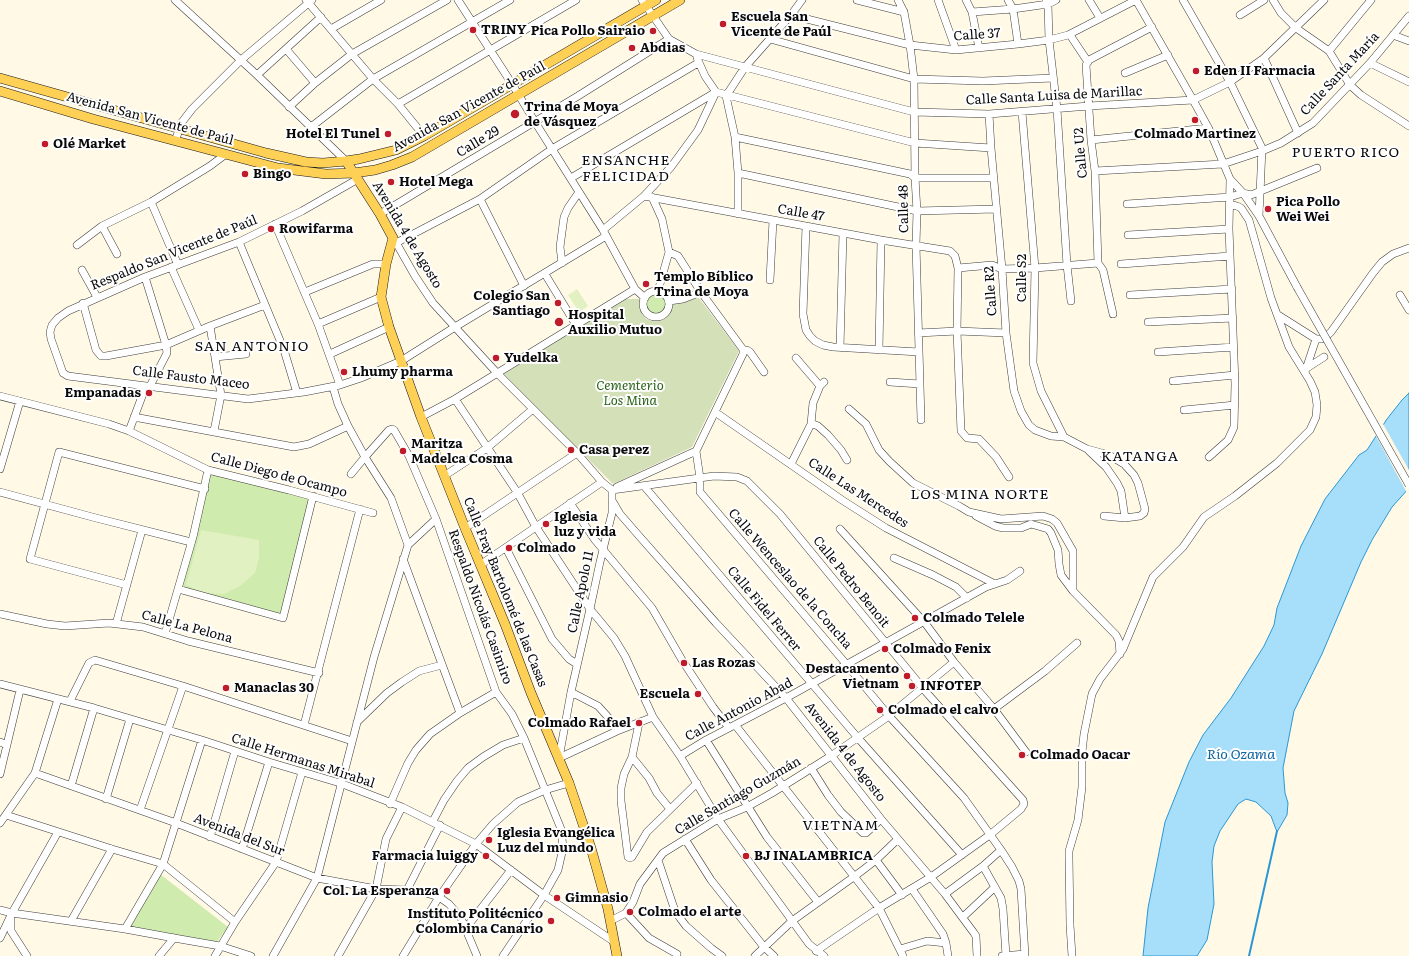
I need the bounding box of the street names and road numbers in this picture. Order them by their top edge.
street label: Calle 37 [953,26,1001,44]
street label: Calle Santa María [1297,29,1383,119]
street label: Avenida San Vicente de Paúl [390,58,548,156]
street label: Calle Santa Luisa de Marillac [965,84,1143,108]
street label: Avenida San Vicente de Paúl [65,89,235,149]
street label: Calle 29 [454,123,502,161]
street label: Calle U2 [1071,127,1091,179]
street label: Avenida 4 de Agosto [369,179,445,291]
street label: Calle 48 [896,185,912,233]
street label: Calle 47 [776,201,826,225]
street label: Respaldo San Vicente de Paúl [88,212,260,294]
street label: Calle S2 [1014,254,1030,302]
street label: Calle R2 [981,266,1001,316]
street label: Calle Fausto Maceo [132,363,250,393]
street label: Calle Diego de Ocampo [209,449,349,501]
street label: Calle Las Mercedes [805,455,911,531]
street label: Calle Fray Bartolomé de las Casas [460,495,550,689]
street label: Calle Wenceslao de la Concha [725,506,855,652]
street label: Respaldo Nicolás Casimiro [445,527,515,687]
street label: Calle Pedro Benoit [809,533,893,631]
street label: Calle Apolo 11 [565,549,597,635]
street label: Calle Fidel Ferrer [724,563,804,655]
street label: Calle La Pelona [140,607,234,647]
street label: Calle Antonio Abad [683,675,795,745]
street label: Avenida 4 de Agosto [801,699,889,805]
street label: Calle Hermanas Mirabal [229,730,377,792]
street label: Calle Santiago Guzmán [672,754,804,838]
street label: Avenida del Sur [191,810,287,860]

